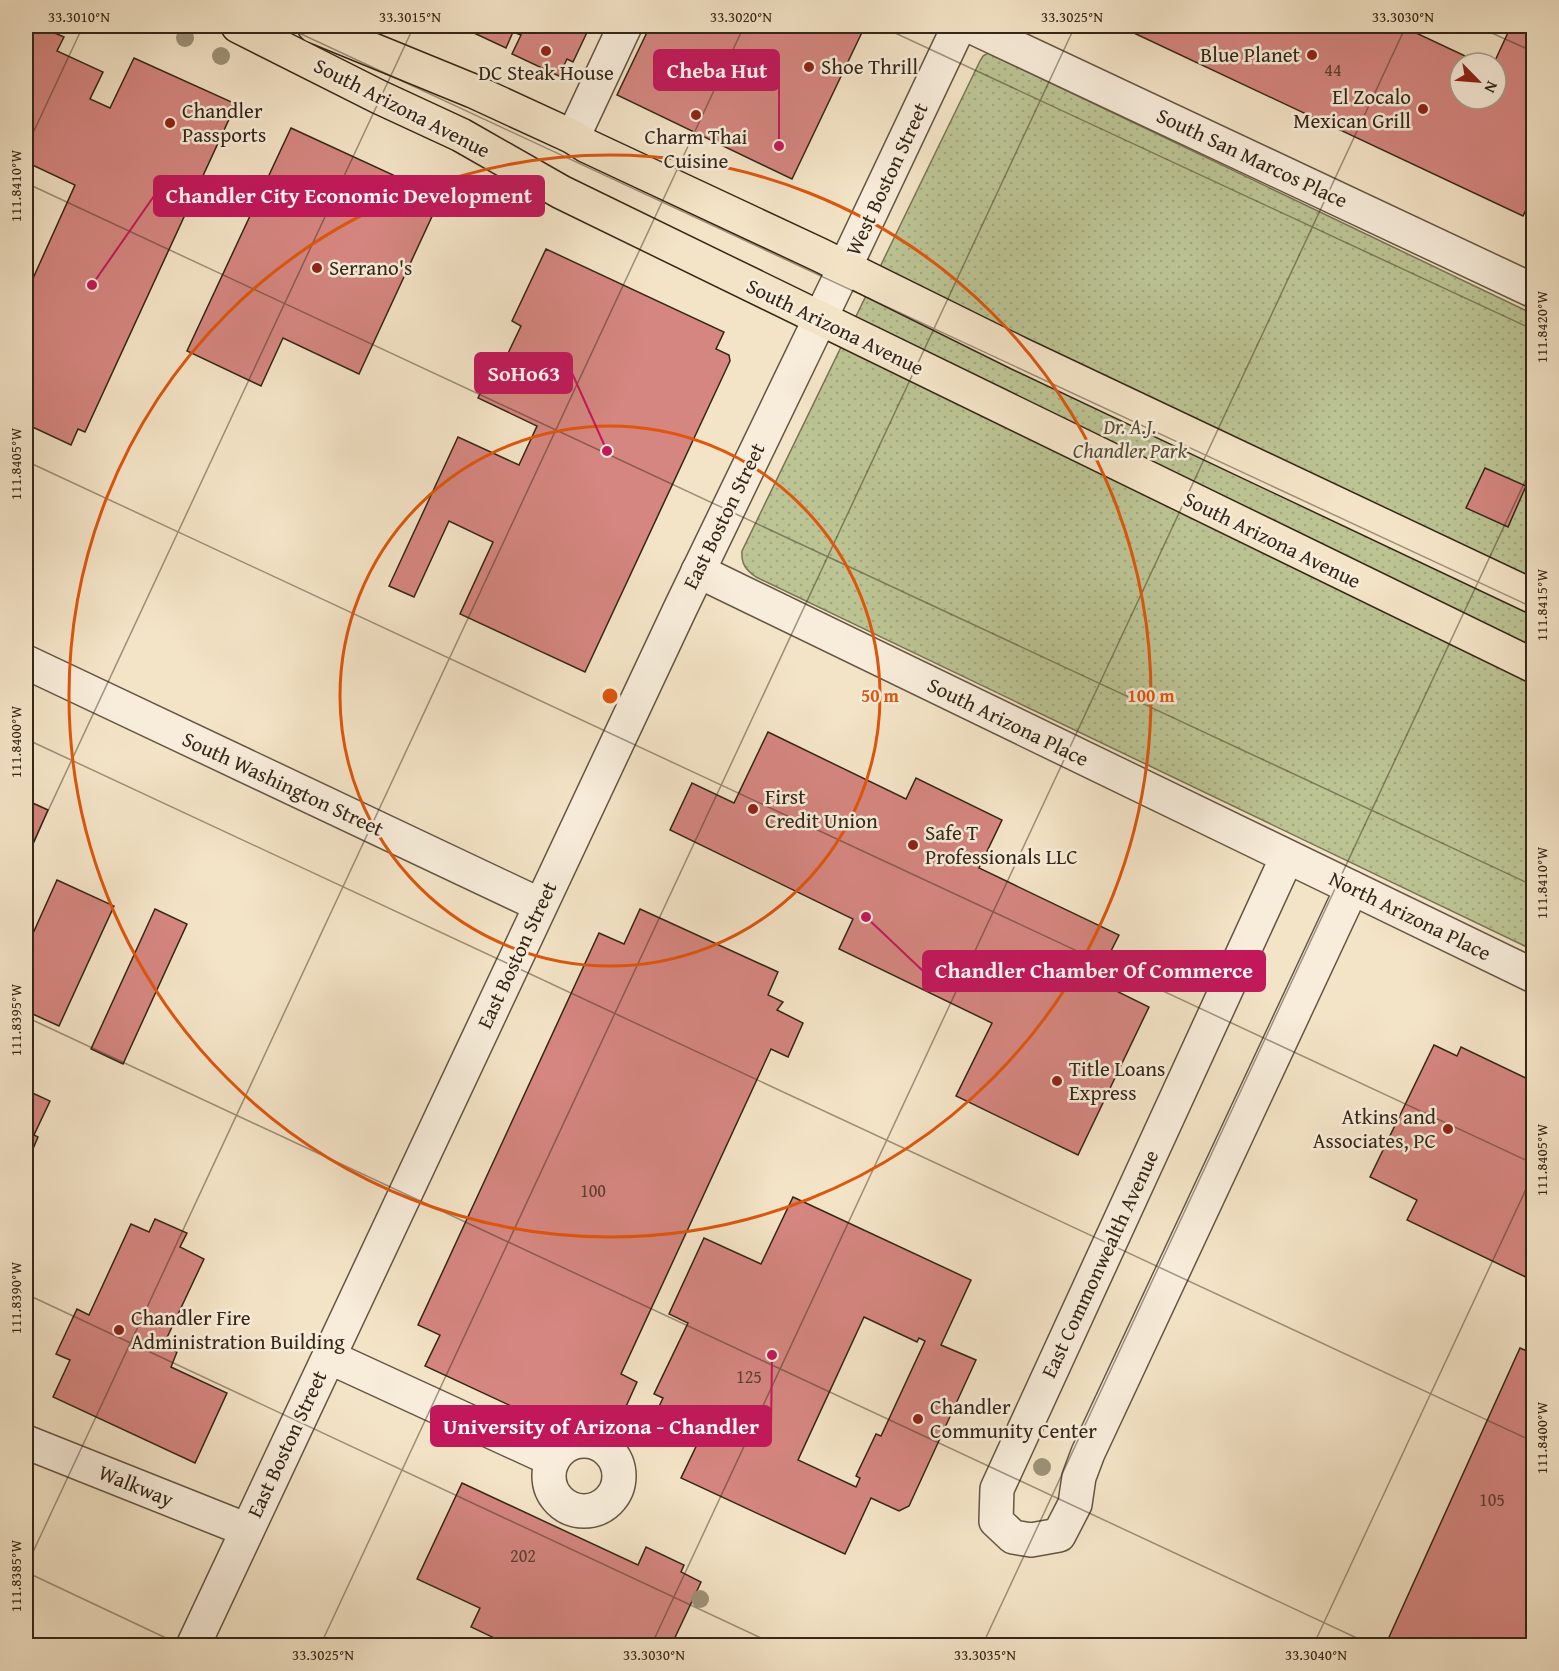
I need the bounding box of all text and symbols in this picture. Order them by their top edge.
text: 33.3010°N [48,6,110,27]
text: 33.3015°N [379,6,441,27]
text: 33.3020°N [710,6,772,27]
text: 33.3025°N [1041,6,1103,27]
text: 33.3030°N [1372,6,1434,27]
place label: Blue Planet [1200,39,1301,70]
marker: DC Steak House [539,44,553,58]
marker: Blue Planet [1305,48,1319,62]
street label: South Arizona Avenue [309,50,496,166]
callout: Cheba Hut [654,50,779,90]
place label: Shoe Thrill [821,51,918,82]
north arrow [1448,51,1508,111]
text: Cheba Hut [667,54,768,86]
house number: 44 [1324,56,1342,83]
place label: DC Steak House [478,57,614,88]
marker: Shoe Thrill [802,60,816,74]
text: N [1478,77,1505,98]
place label: El Zocalo Mexican Grill [1293,81,1411,136]
place label: Chandler Passports [182,95,266,150]
street label: West Boston Street [837,97,936,261]
street label: South San Marcos Place [1152,100,1353,216]
marker: El Zocalo Mexican Grill [1416,102,1430,116]
marker: Charm Thai Cuisine [689,108,703,122]
marker: Chandler Passports [163,116,177,130]
place label: Charm Thai Cuisine [645,121,748,176]
text: 111.8410°W [5,150,26,222]
callout: Chandler City Economic Development [154,176,544,216]
text: Chandler City Economic Development [166,179,533,211]
place label: Serrano's [329,252,412,283]
marker: Serrano's [310,261,324,275]
street label: South Arizona Avenue [741,270,929,383]
text: 111.8420°W [1531,291,1552,363]
callout: SoHo63 [475,353,572,393]
text: SoHo63 [487,357,561,389]
park label: Dr. A.J. Chandler Park [1073,411,1188,466]
text: 111.8405°W [5,428,26,500]
street label: East Boston Street [675,437,773,594]
street label: South Arizona Avenue [1178,483,1366,596]
text: 111.8415°W [1531,569,1552,641]
street label: South Arizona Place [922,669,1094,774]
text: 50 m [861,682,900,709]
text: 100 m [1127,682,1175,709]
centre of rings [600,686,620,706]
text: 111.8400°W [5,706,26,778]
street label: South Washington Street [177,723,390,844]
place label: First Credit Union [765,781,878,836]
marker: First Credit Union [746,802,760,816]
place label: Safe T Professionals LLC [925,817,1078,872]
marker: Safe T Professionals LLC [906,838,920,852]
text: 111.8410°W [1531,847,1552,919]
street label: North Arizona Place [1324,863,1497,968]
street label: East Boston Street [469,875,565,1034]
callout: Chandler Chamber Of Commerce [923,951,1265,991]
text: Chandler Chamber Of Commerce [935,954,1253,986]
text: 111.8395°W [5,984,26,1056]
place label: Title Loans Express [1069,1053,1165,1108]
marker: Title Loans Express [1050,1074,1064,1088]
place label: Atkins and Associates, PC [1313,1101,1437,1156]
marker: Atkins and Associates, PC [1441,1122,1455,1136]
text: 111.8405°W [1531,1124,1552,1196]
street label: East Commonwealth Avenue [1033,1145,1166,1383]
house number: 100 [580,1177,606,1204]
text: 111.8390°W [5,1262,26,1334]
place label: Chandler Fire Administration Building [131,1302,345,1357]
marker: Chandler Fire Administration Building [112,1323,126,1337]
house number: 125 [736,1363,762,1390]
street label: East Boston Street [239,1364,335,1523]
place label: Chandler Community Center [930,1391,1097,1446]
text: 111.8400°W [1531,1402,1552,1474]
callout: University of Arizona - Chandler [431,1406,771,1446]
text: University of Arizona - Chandler [443,1410,759,1442]
marker: Chandler Community Center [911,1412,925,1426]
street label: Walkway [94,1456,179,1515]
house number: 105 [1479,1486,1505,1513]
text: 111.8385°W [5,1540,26,1612]
house number: 202 [510,1542,536,1569]
text: 33.3025°N [292,1644,354,1665]
text: 33.3030°N [623,1644,685,1665]
text: 33.3035°N [954,1644,1016,1665]
text: 33.3040°N [1285,1644,1347,1665]

